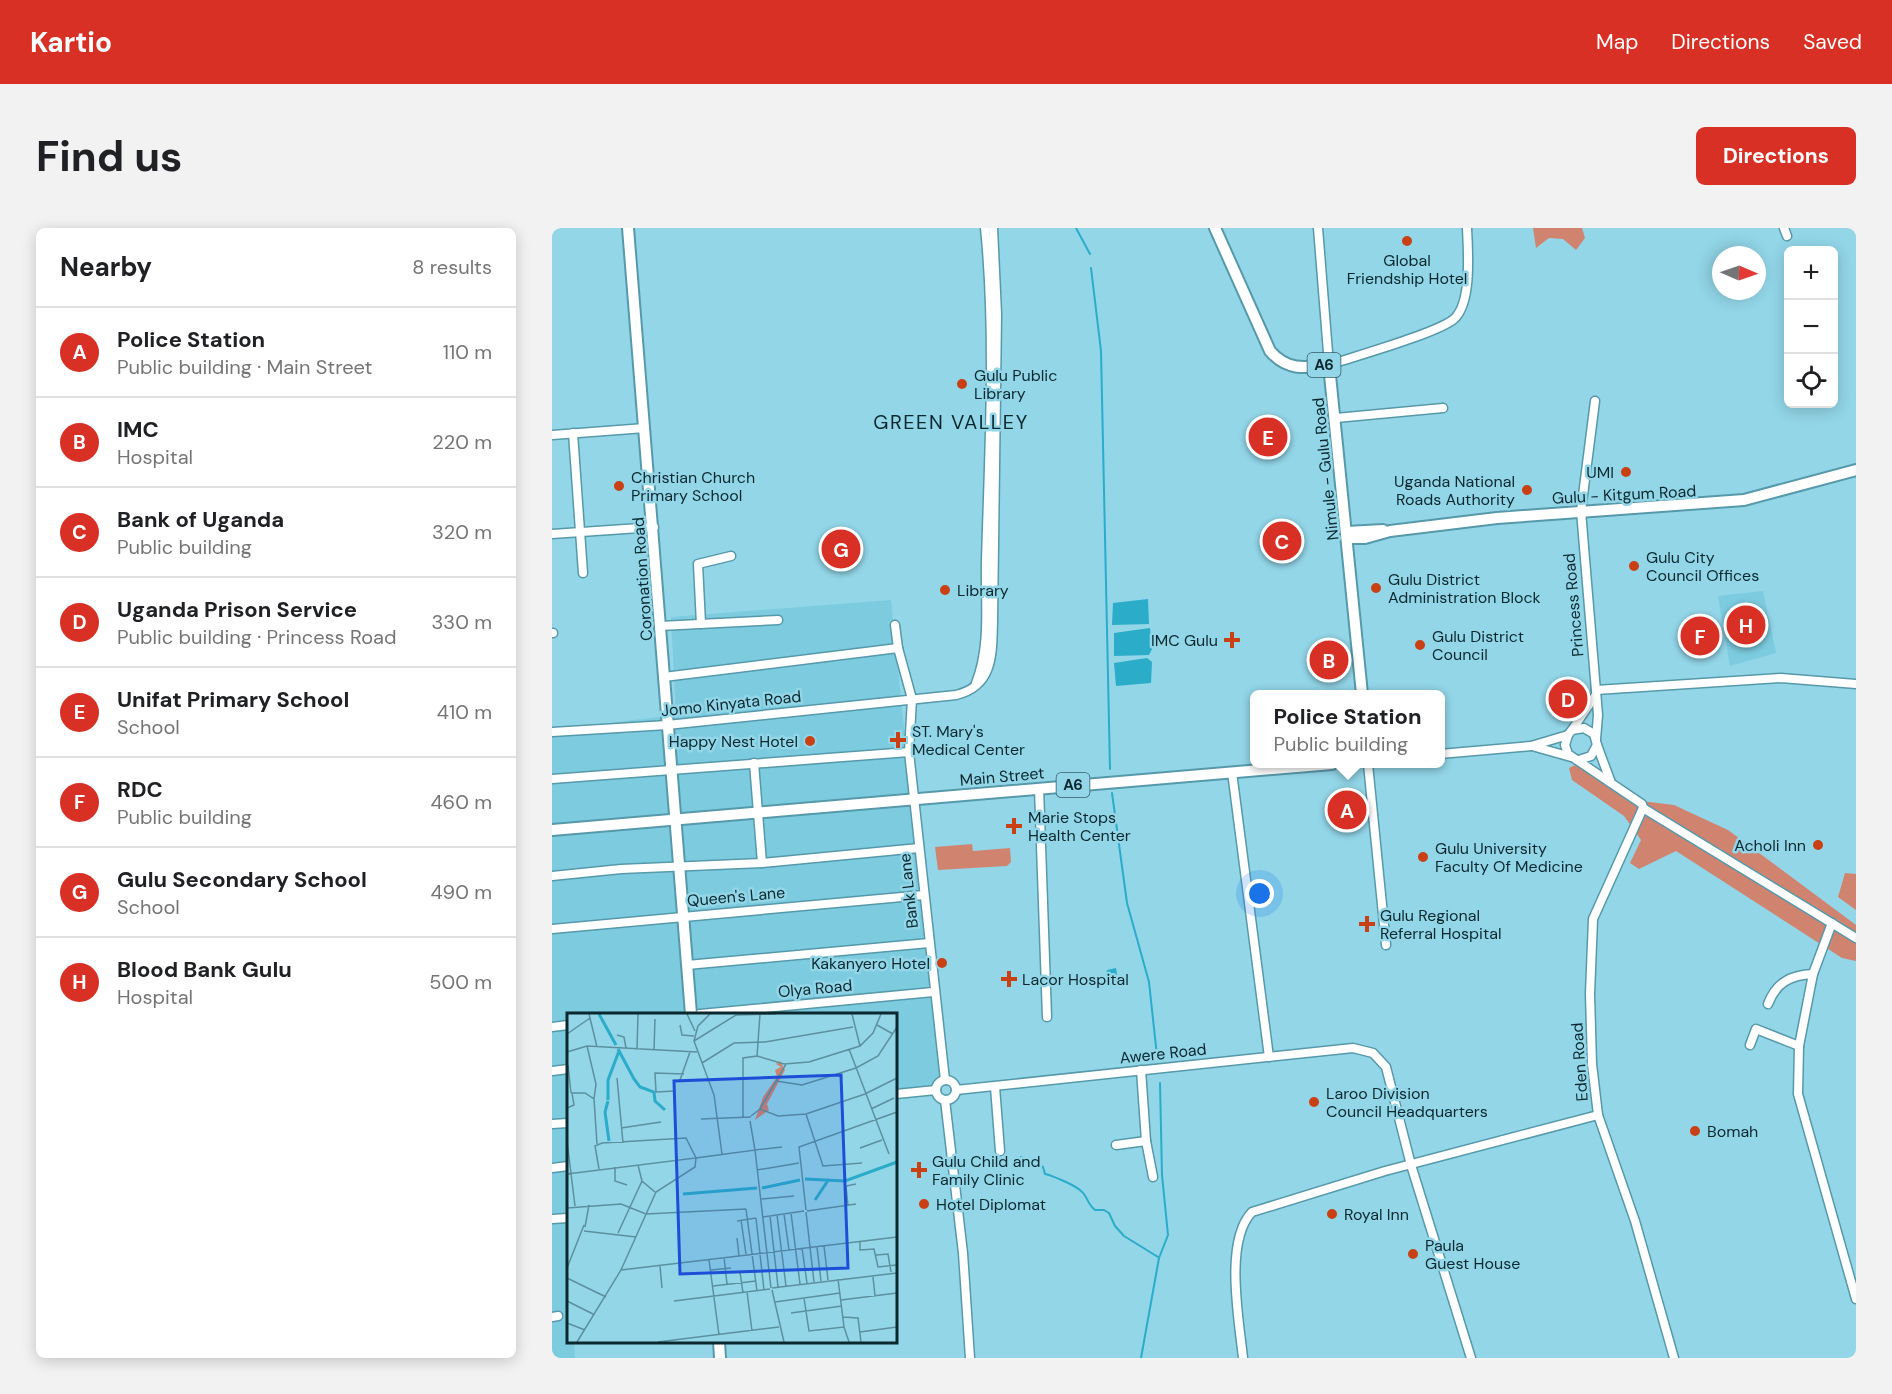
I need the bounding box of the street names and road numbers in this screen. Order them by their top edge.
road number: A6 [1308,353,1340,377]
street label: Nimule - Gulu Road [1308,396,1343,541]
street label: Gulu - Kitgum Road [1551,480,1697,509]
street label: Coronation Road [628,516,657,642]
street label: Princess Road [1559,552,1588,658]
street label: Jomo Kinyata Road [660,686,802,721]
street label: Main Street [959,762,1045,791]
road number: A6 [1056,773,1090,797]
street label: Bank Lane [894,852,923,929]
street label: Queen's Lane [686,882,786,911]
street label: Olya Road [777,975,853,1002]
street label: Eden Road [1566,1022,1593,1102]
street label: Awere Road [1119,1038,1208,1068]

